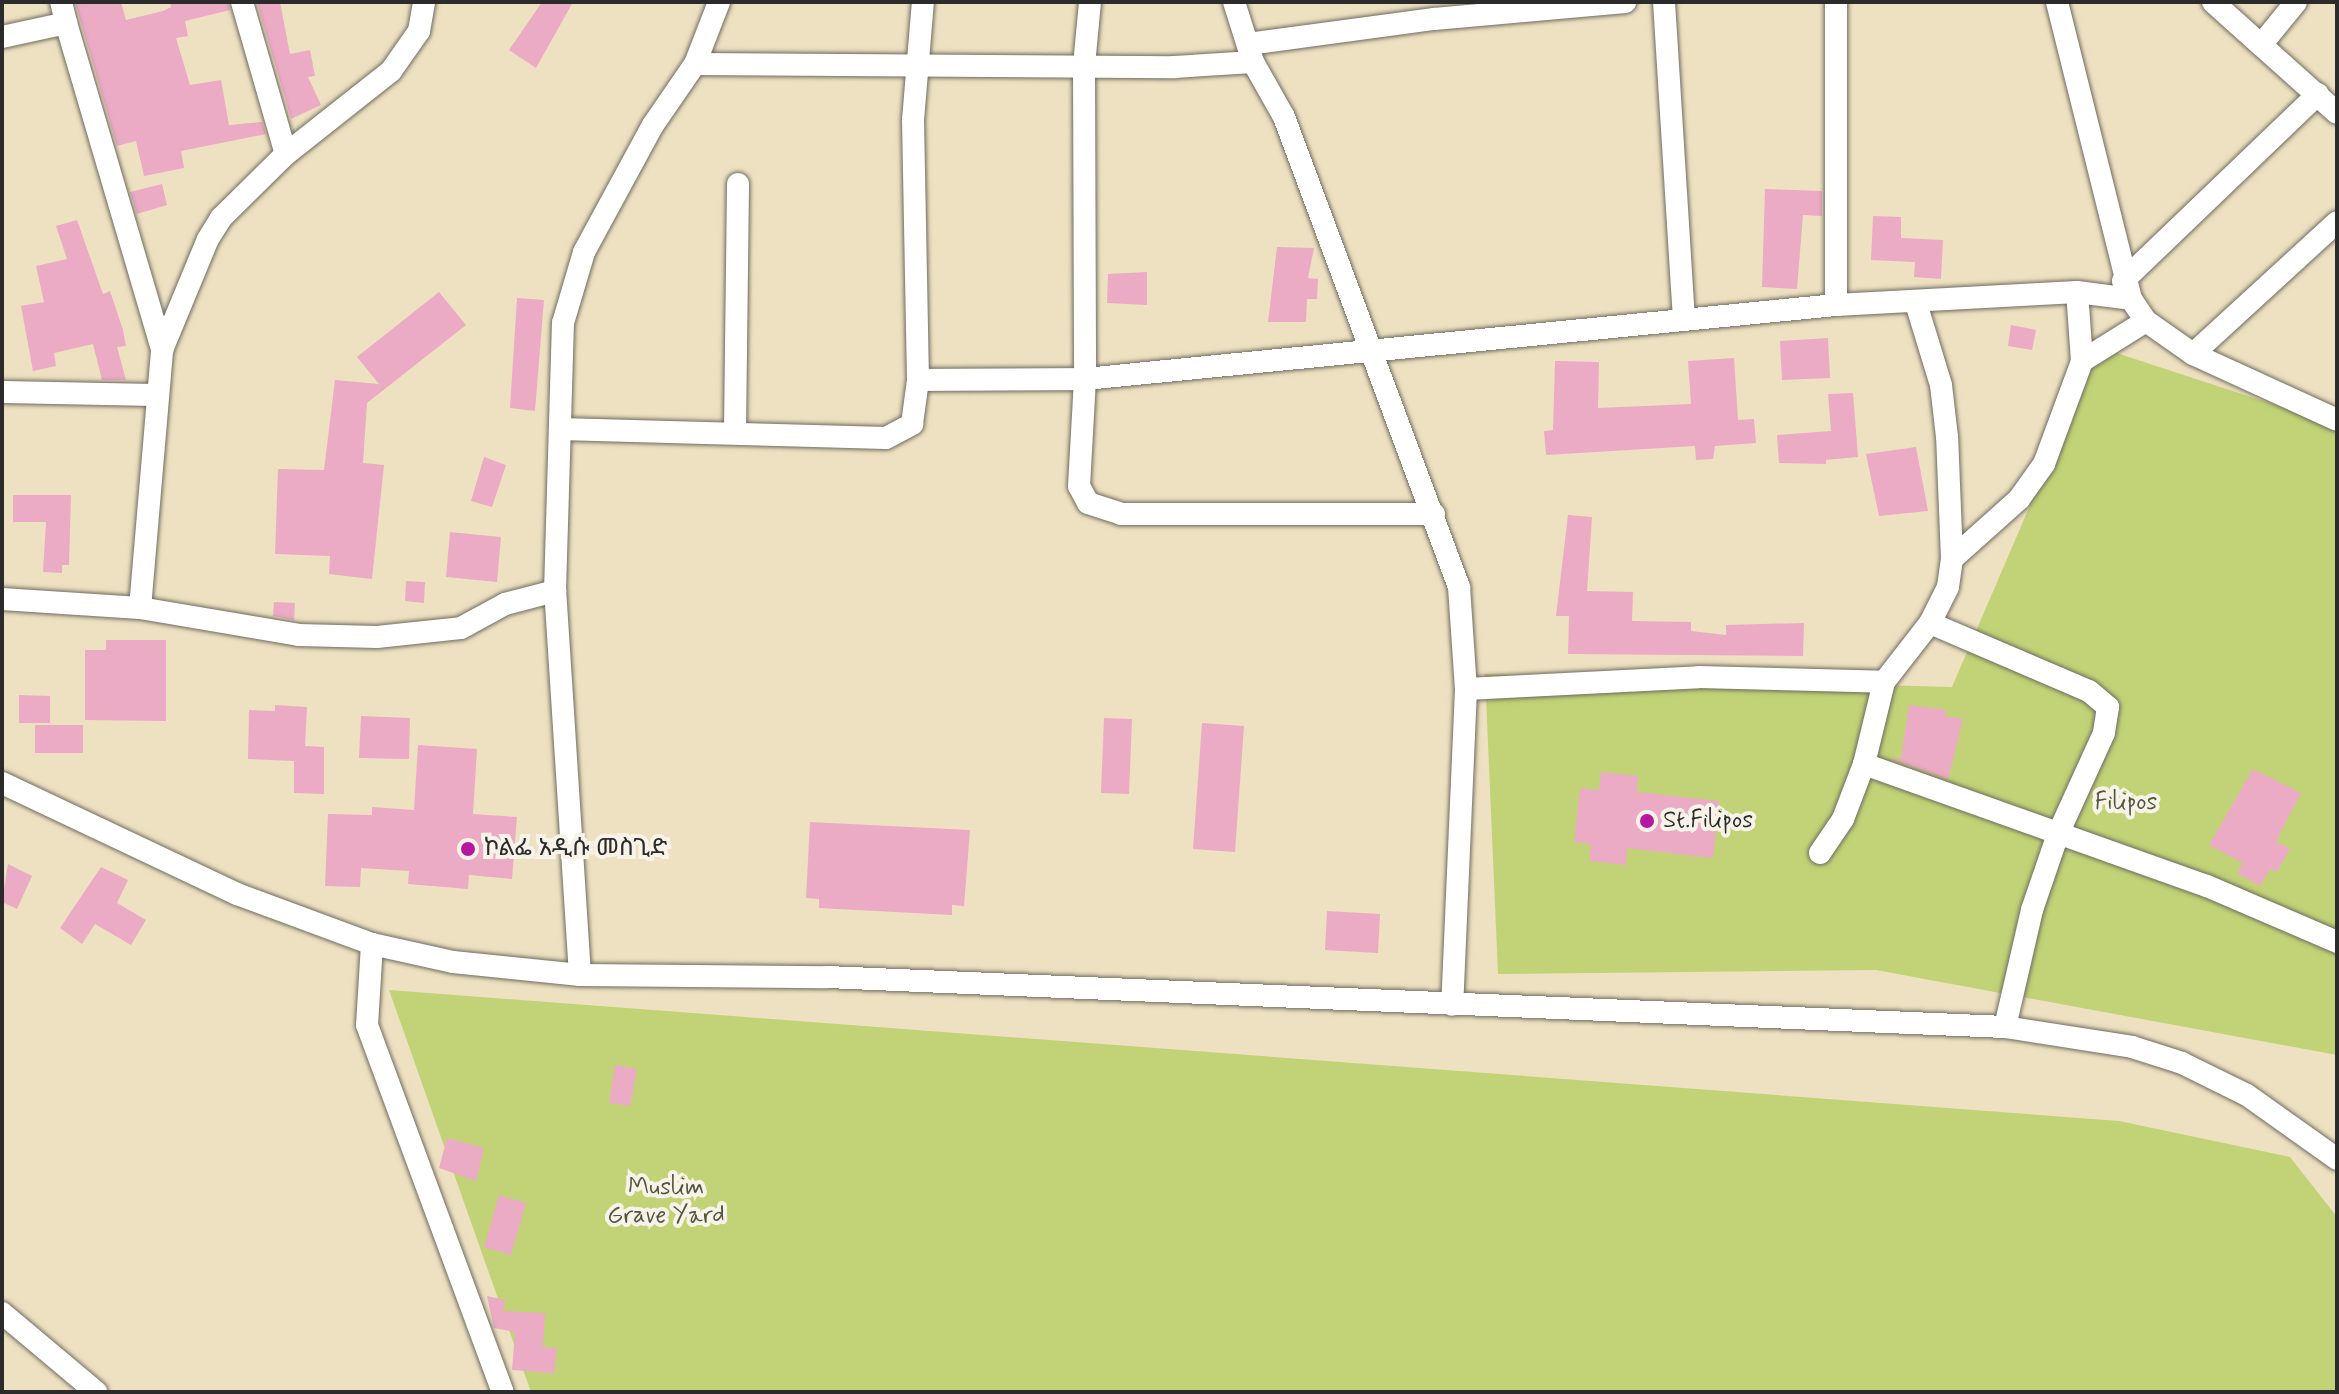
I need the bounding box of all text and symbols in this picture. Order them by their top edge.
park label: Filipos [2095,789,2157,817]
place label: St.Filipos [1663,807,1753,835]
marker: St.Filipos [1638,812,1656,830]
place label: ኮልፌ አዲሱ መስጊድ [484,835,667,863]
marker: ኮልፌ አዲሱ መስጊድ [459,840,477,858]
park label: Muslim Grave Yard [608,1174,724,1230]

